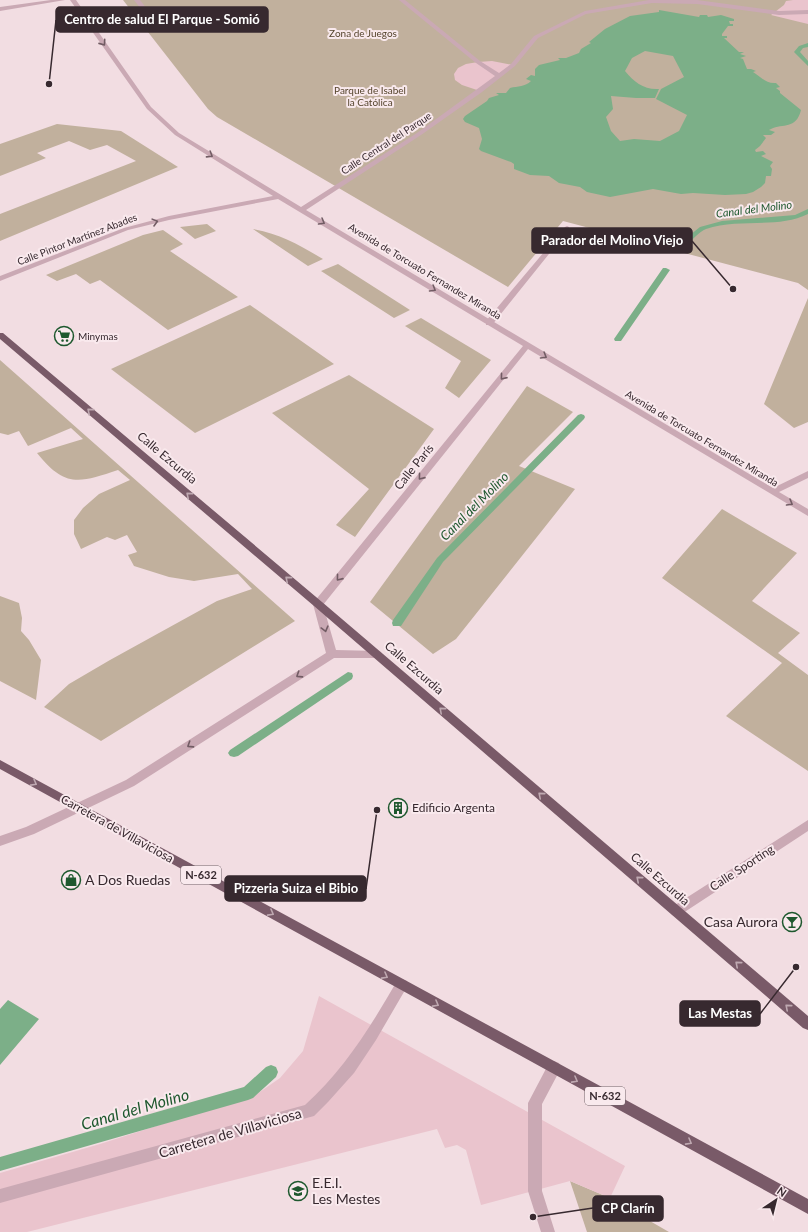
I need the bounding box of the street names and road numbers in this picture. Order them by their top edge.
street label: Calle Central del Parque [339,109,433,177]
street label: Calle Pintor Martínez Abades [15,211,139,267]
street label: Avenida de Torcuato Fernandez Miranda [346,220,504,322]
street label: Avenida de Torcuato Fernandez Miranda [623,387,781,489]
street label: Calle Ezcurdia [134,428,200,487]
street label: Calle París [391,441,437,493]
street label: Calle Ezcurdia [382,638,447,697]
street label: Carretera de Villaviciosa [58,791,176,866]
street label: Calle Sporting [707,841,777,894]
street label: Calle Ezcurdia [628,849,693,908]
road number: N-632 [181,866,221,884]
road number: N-632 [585,1087,625,1105]
street label: Carretera de Villaviciosa [157,1104,303,1161]

